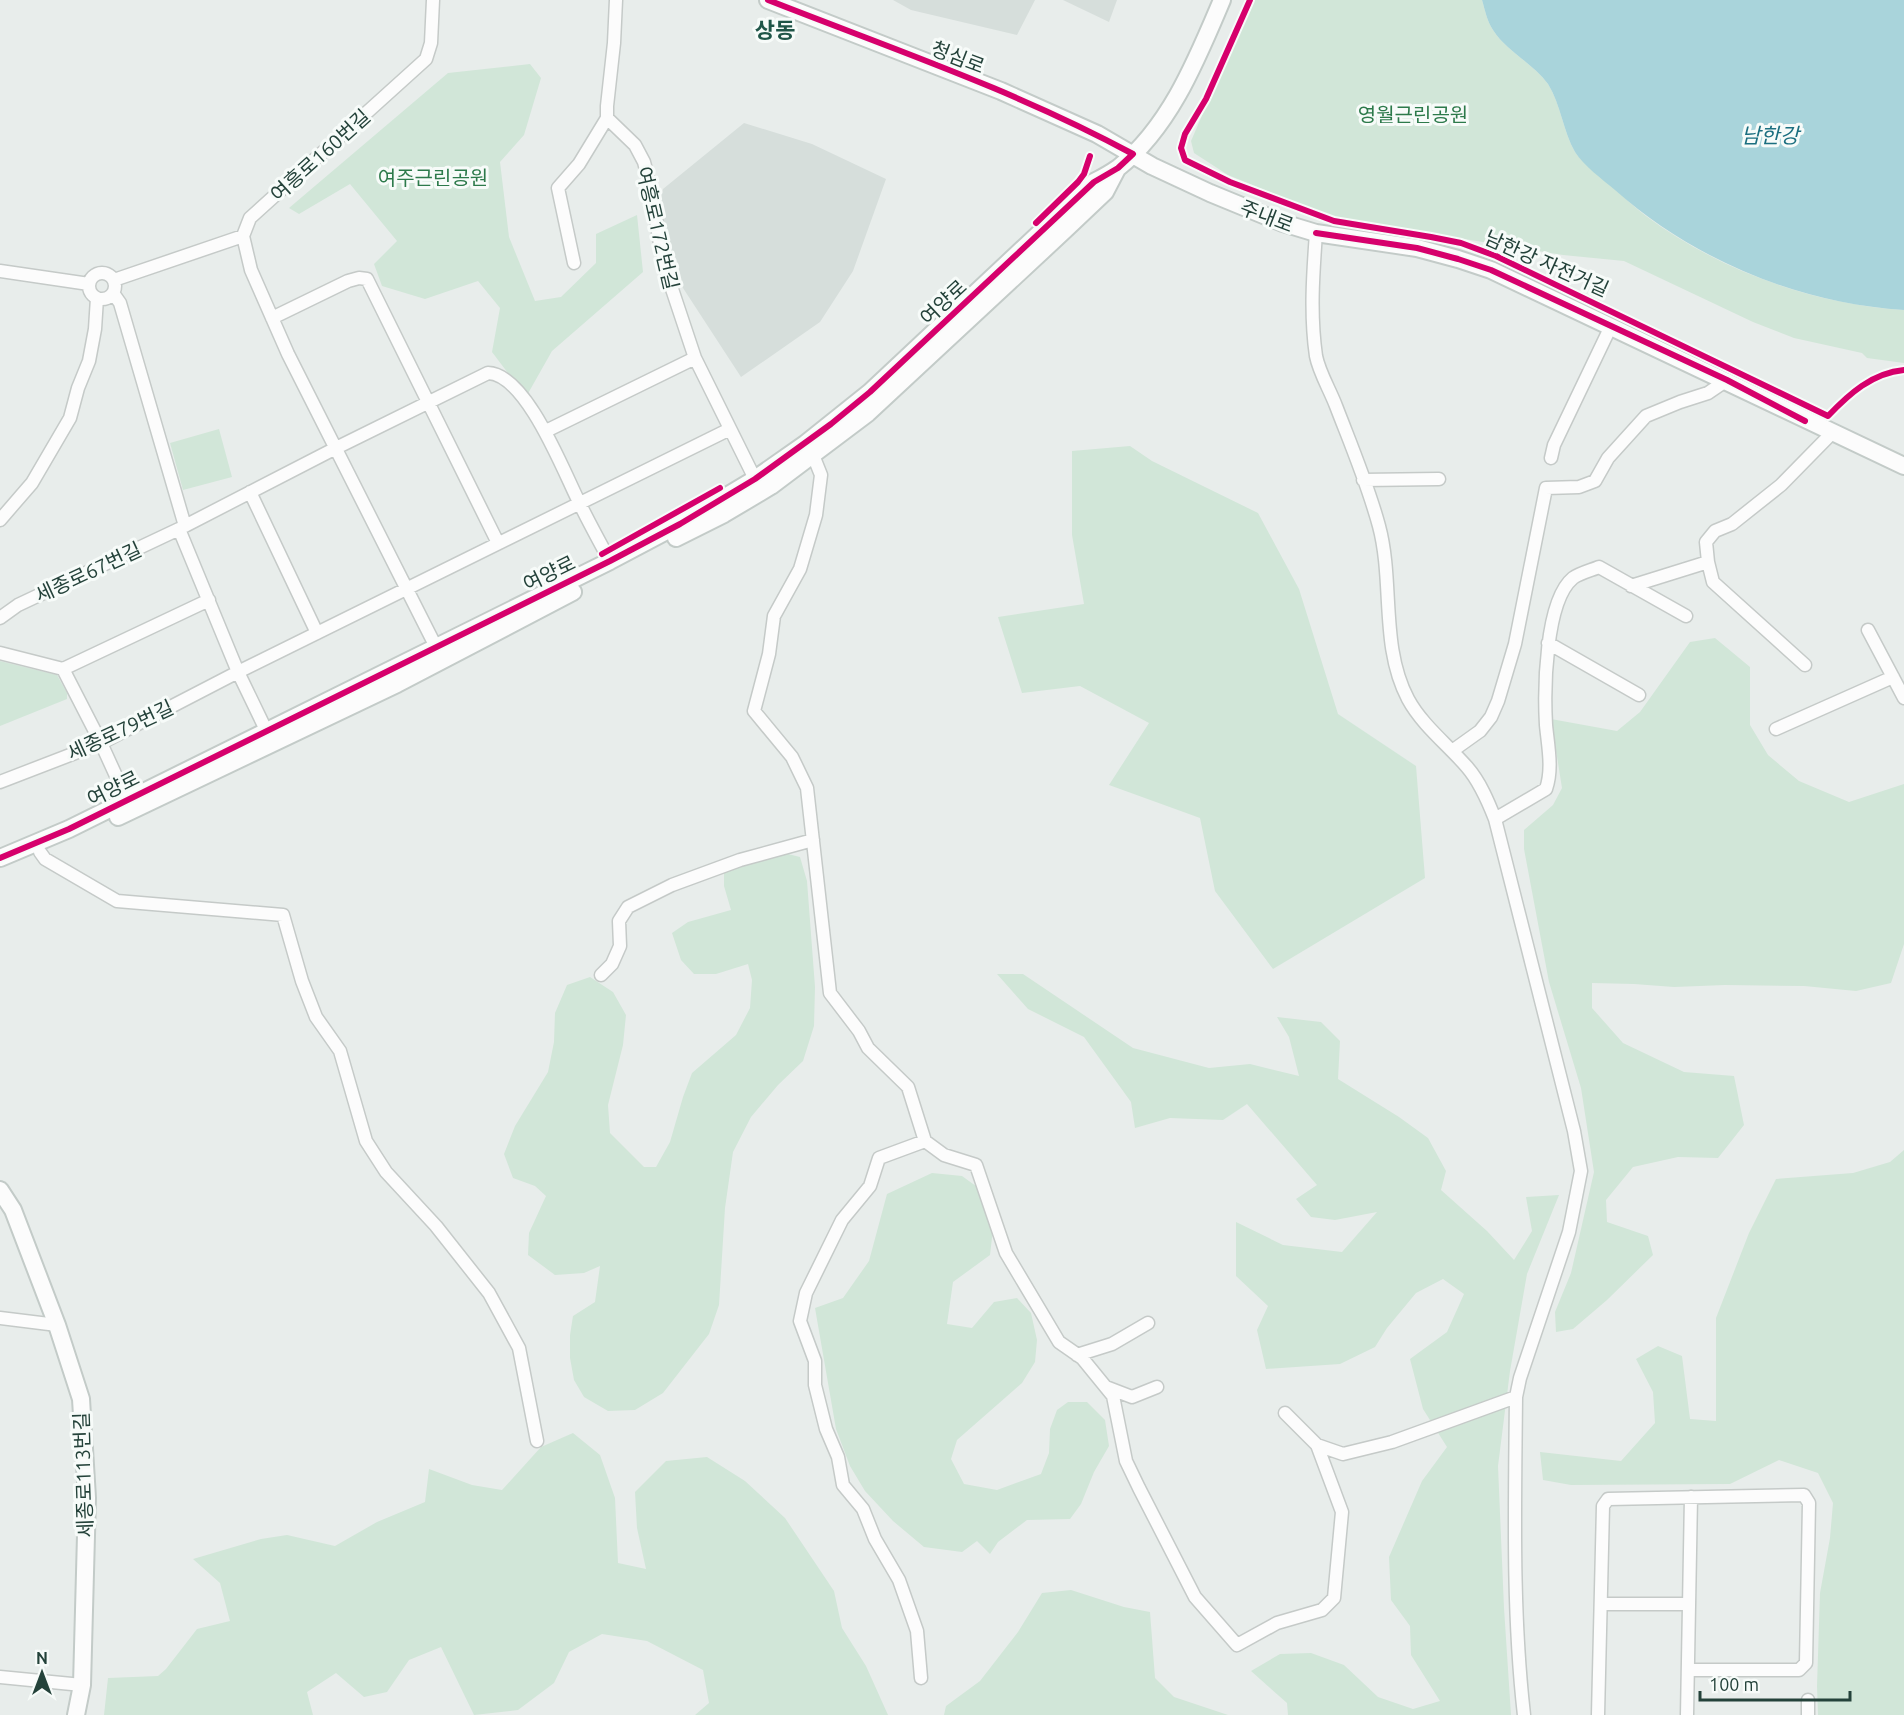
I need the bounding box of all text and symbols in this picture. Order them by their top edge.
district label: 상동 [755,17,795,42]
street label: 청심로 [928,36,988,78]
park label: 영월근린공원 [1358,103,1468,126]
street label: 여흥로160번길 [266,104,374,206]
water label: 남한강 [1741,123,1802,147]
street label: 여흥로172번길 [633,164,683,292]
park label: 여주근린공원 [378,166,488,189]
street label: 주내로 [1237,195,1297,237]
street label: 남한강 자전거길 [1481,225,1613,301]
street label: 여양로 [915,275,971,329]
street label: 세종로67번길 [31,537,145,607]
street label: 여양로 [519,551,579,595]
street label: 세종로79번길 [63,695,177,765]
street label: 여양로 [83,766,143,810]
street label: 세종로113번길 [69,1412,97,1538]
north arrow [12,1643,72,1703]
text: N [36,1649,48,1667]
scale bar [1700,1664,1850,1702]
text: 100 m [1709,1674,1759,1694]

